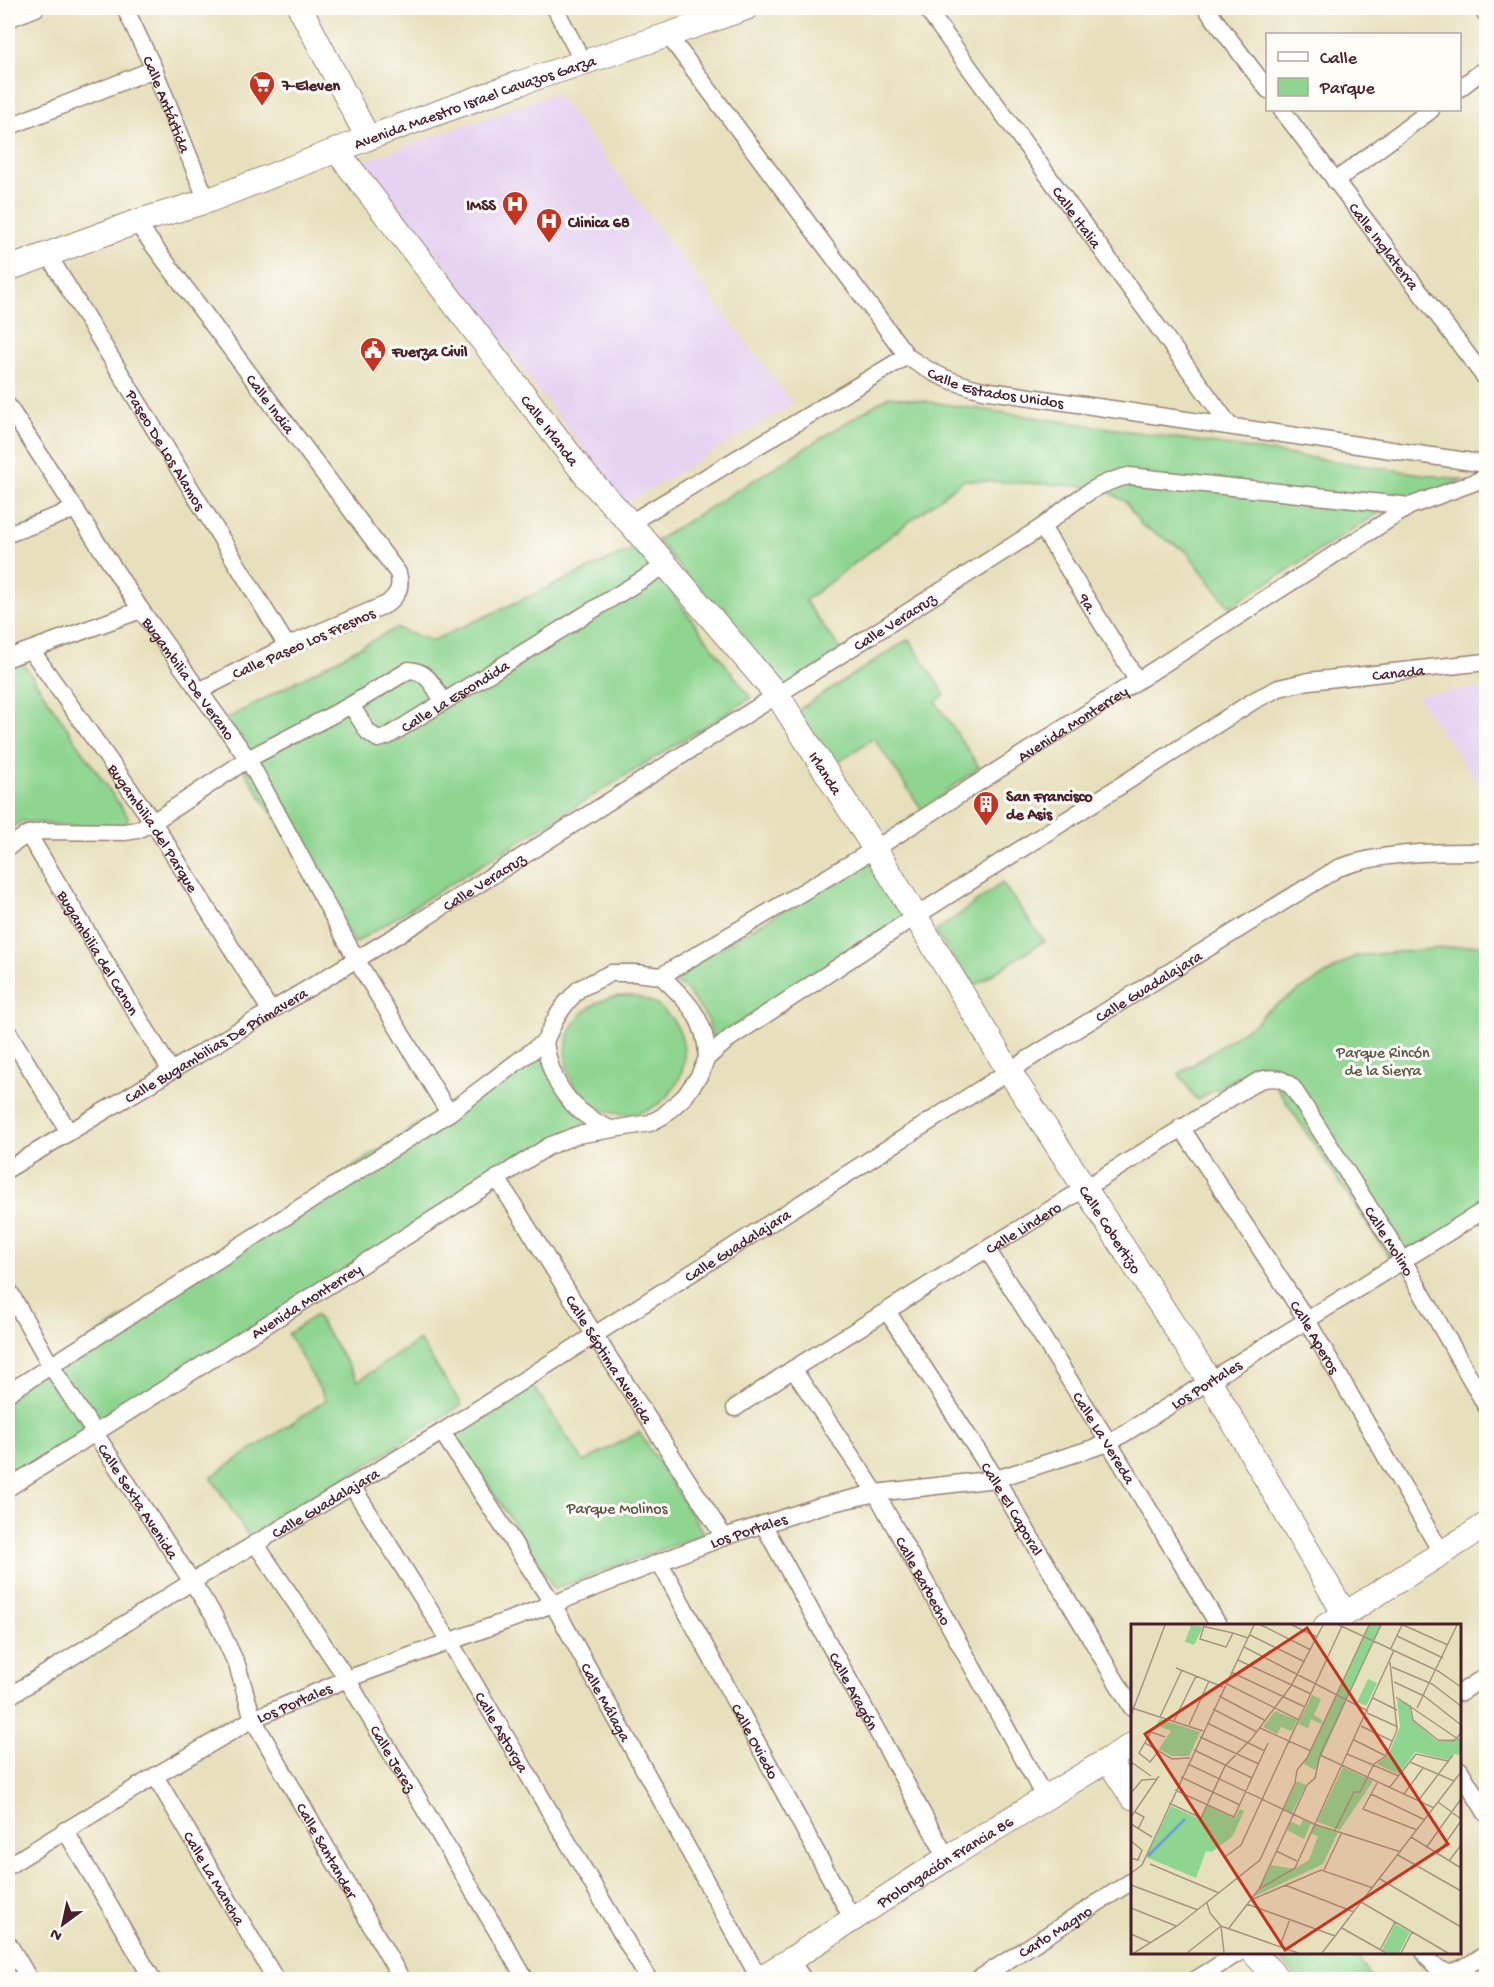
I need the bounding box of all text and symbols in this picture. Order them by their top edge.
legend [1266,33,1461,111]
text: Calle [1320,49,1358,70]
street label: Avenida Maestro Israel Cavazos Garza [352,53,600,156]
street label: Calle Antártida [136,54,193,157]
supermarket icon: 7-Eleven [247,69,277,107]
place label: 7-Eleven [281,78,340,97]
text: Parque [1319,79,1376,100]
street label: Calle Italia [1046,184,1104,254]
hospital icon: IMSS [500,189,530,227]
place label: IMSS [466,198,497,217]
street label: Calle Inglaterra [1343,200,1422,296]
hospital icon: Clinica 68 [534,206,564,244]
place label: Clinica 68 [567,215,630,234]
public building icon: Fuerza Civil [358,335,388,373]
place label: Fuerza Civil [391,344,468,363]
street label: Calle Estados Unidos [923,365,1066,415]
street label: Calle India [240,372,298,440]
street label: Paseo De Los Alamos [119,387,208,516]
street label: Calle Irlanda [515,392,582,472]
street label: Calle Veracruz [851,590,942,657]
street label: 9a. [1072,590,1100,620]
street label: Calle Paseo Los Fresnos [230,605,380,685]
street label: Bugambilia De Verano [136,614,237,745]
street label: Calle La Escondida [399,657,515,739]
street label: Canada [1372,663,1427,687]
street label: Avenida Monterrey [1015,683,1133,768]
street label: Irlanda [803,749,845,801]
street label: Bugambilia del Parque [101,761,201,898]
building icon: San Francisco de Asis [971,789,1001,827]
place label: San Francisco de Asis [1006,789,1093,826]
street label: Calle Veracruz [441,850,531,917]
street label: Bugambilia del Canon [51,887,142,1020]
street label: Calle Guadalajara [1093,948,1208,1028]
street label: Calle Bugambilias De Primavera [122,984,313,1109]
park label: Parque Rincón de la Sierra [1335,1045,1430,1082]
street label: Calle Cobertizo [1073,1183,1144,1279]
street label: Calle Lindero [983,1199,1066,1260]
street label: Calle Molino [1358,1204,1416,1281]
street label: Calle Guadalajara [682,1206,796,1288]
street label: Avenida Monterrey [249,1261,366,1345]
street label: Calle Séptima Avenida [559,1293,655,1429]
street label: Calle Aperos [1284,1298,1342,1379]
street label: Los Portales [1168,1356,1247,1415]
street label: Calle La Vereda [1066,1389,1138,1489]
street label: Calle Sexta Avenida [91,1441,181,1565]
street label: Calle El Caporal [975,1460,1045,1560]
street label: Calle Guadalajara [269,1465,385,1545]
park label: Parque Molinos [566,1501,668,1520]
street label: Los Portales [708,1511,791,1554]
street label: Calle Barbecho [889,1534,953,1630]
inset map [1131,1624,1461,1954]
street label: Calle Aragón [823,1650,881,1735]
street label: Calle Málaga [574,1660,633,1747]
street label: Los Portales [255,1680,337,1729]
street label: Calle Astorga [468,1689,531,1778]
street label: Calle Oviedo [725,1701,781,1783]
street label: Calle Jerez [364,1723,419,1797]
street label: Calle Santander [290,1801,360,1904]
street label: Prolongación Francia 86 [874,1813,1019,1914]
street label: Calle La Mancha [177,1829,248,1931]
north arrow [33,1894,93,1954]
street label: Carlo Magno [1016,1903,1097,1964]
text: N [47,1923,66,1944]

